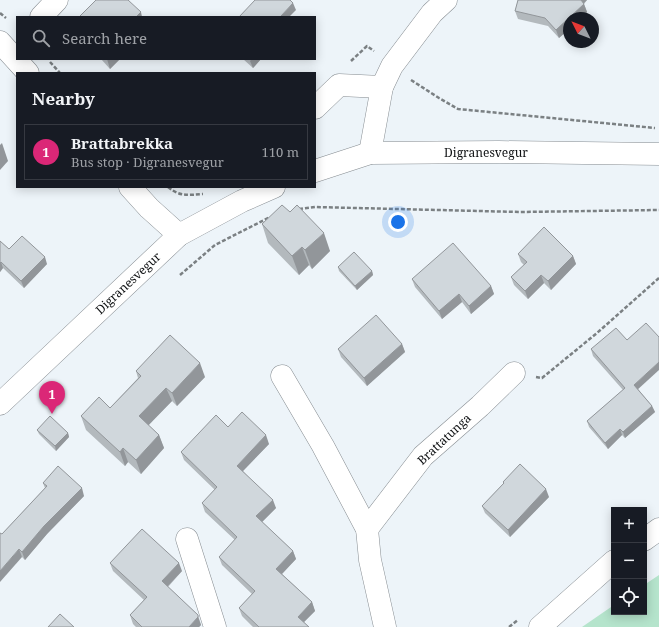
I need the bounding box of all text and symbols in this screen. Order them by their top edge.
north arrow [563,12,599,48]
search box [16,16,316,60]
icon: search [30,27,52,49]
text: Search here [62,28,147,48]
text: Nearby [32,87,95,110]
text: Brattabrekka [71,133,173,153]
text: 1 [42,143,50,161]
text: 110 m [262,143,299,161]
street label: Digranesvegur [444,144,528,161]
text: Bus stop · Digranesvegur [71,153,224,171]
your location [388,212,408,232]
street label: Digranesvegur [92,248,165,318]
pin: 1 [39,381,65,414]
street label: Brattatunga [413,409,475,468]
map controls [611,507,647,615]
button: + [611,507,647,543]
button: − [611,543,647,579]
button: locate [611,579,647,615]

